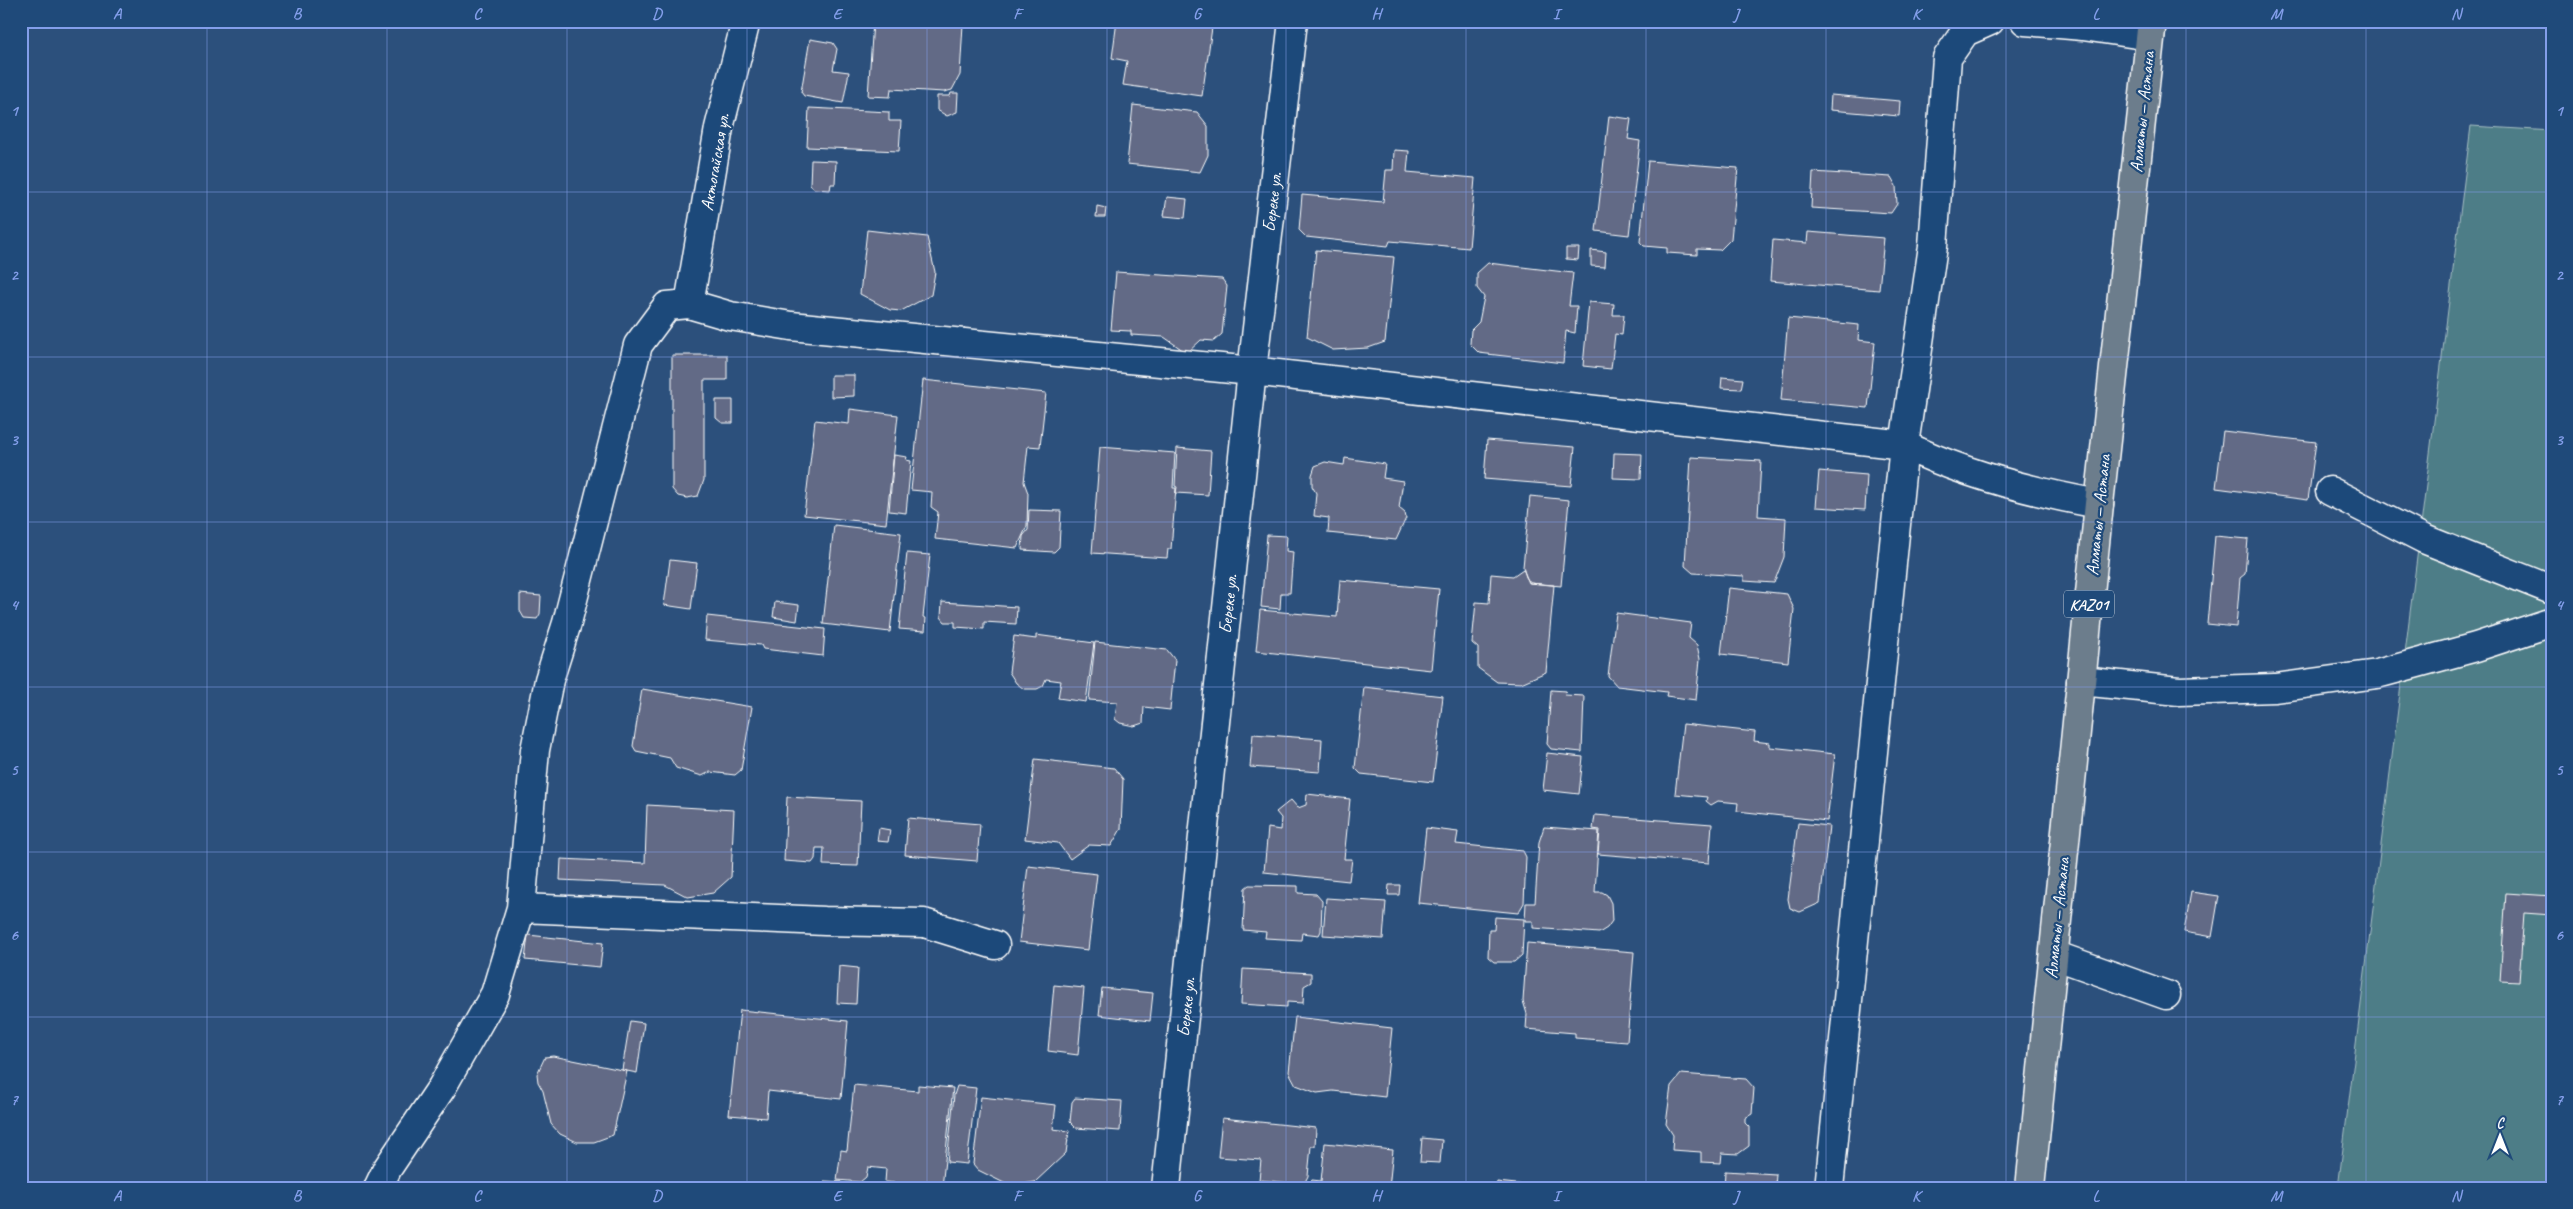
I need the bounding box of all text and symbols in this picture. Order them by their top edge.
text: A [113,4,123,24]
text: B [293,4,303,24]
text: C [473,4,483,24]
text: D [652,4,663,24]
text: E [833,4,844,24]
text: F [1013,4,1024,24]
text: G [1193,4,1203,24]
text: H [1371,4,1383,24]
text: I [1553,4,1563,24]
text: J [1732,4,1741,24]
text: K [1912,4,1924,24]
text: L [2093,4,2101,24]
text: M [2270,4,2284,24]
text: N [2451,4,2464,24]
street label: Алматы — Астана [2125,49,2159,173]
text: 1 [10,101,19,121]
text: 1 [2555,101,2564,121]
street label: Актогайская ул. [696,111,734,212]
street label: Береке ул. [1257,171,1287,233]
text: 2 [10,265,19,285]
text: 2 [2555,265,2564,285]
text: 3 [10,430,19,450]
text: 3 [2555,430,2564,450]
street label: Алматы — Астана [2081,452,2115,576]
street label: Береке ул. [1214,573,1242,635]
road number: KАZ01 [2064,590,2114,618]
text: 4 [10,595,19,615]
text: 4 [2555,595,2564,615]
text: 5 [11,760,20,780]
text: 5 [2556,760,2565,780]
street label: Алматы — Астана [2040,855,2074,979]
text: 6 [10,925,19,945]
text: 6 [2555,925,2564,945]
street label: Береке ул. [1172,976,1200,1038]
text: 7 [10,1090,19,1110]
text: 7 [2555,1090,2564,1110]
north arrow [2476,1112,2526,1162]
text: С [2497,1115,2506,1132]
text: A [113,1186,123,1206]
text: B [293,1186,303,1206]
text: C [473,1186,483,1206]
text: D [652,1186,663,1206]
text: E [833,1186,844,1206]
text: F [1013,1186,1024,1206]
text: G [1193,1186,1203,1206]
text: H [1371,1186,1383,1206]
text: I [1553,1186,1563,1206]
text: J [1732,1186,1741,1206]
text: K [1912,1186,1924,1206]
text: L [2093,1186,2101,1206]
text: M [2270,1186,2284,1206]
text: N [2451,1186,2464,1206]

